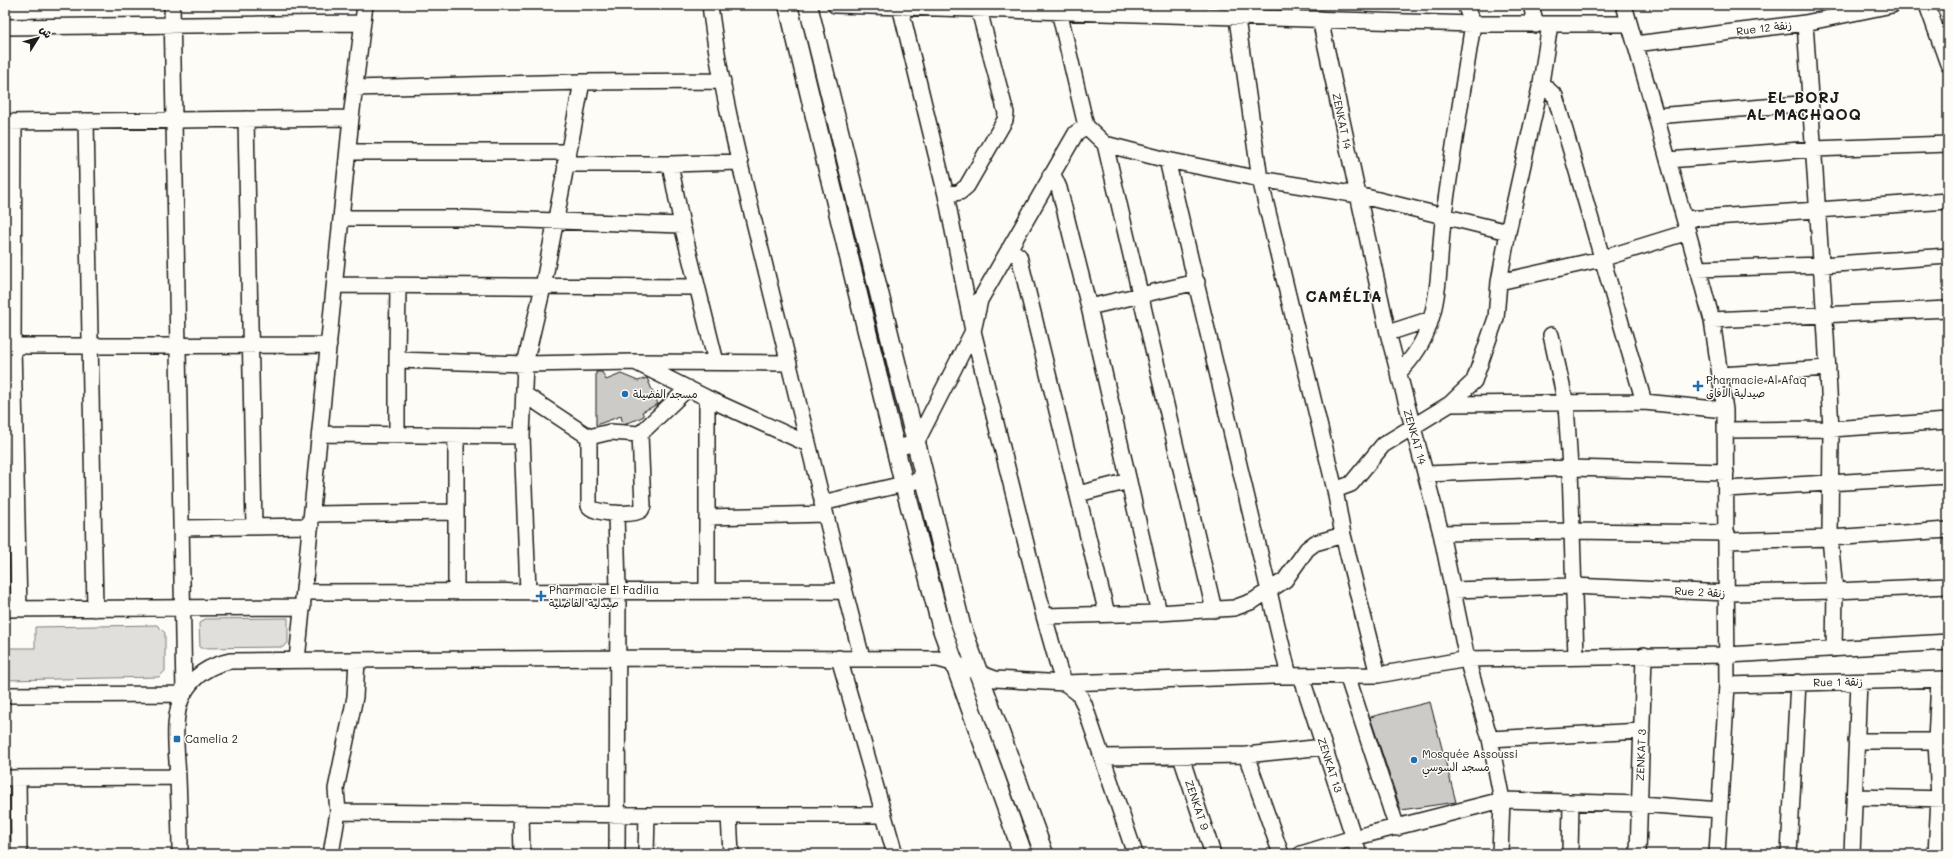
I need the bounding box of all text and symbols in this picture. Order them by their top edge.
street label: Rue 12 زنقة [1735,17,1793,38]
north arrow [18,18,58,58]
text: ش [37,22,56,41]
district label: EL BORJ AL MACHQOQ [1746,87,1862,124]
street label: ZENKAT 14 [1329,91,1356,151]
district label: CAMÉLIA [1305,286,1383,306]
place label: Pharmacie Al Afaq صيدلية الاًفاق [1706,372,1807,400]
marker: Pharmacie Al Afaq صيدلية الاًفاق [1693,381,1703,391]
place label: مسجد الفضيلة [633,386,698,401]
marker: مسجد الفضيلة [620,389,630,399]
street label: ZENKAT 14 [1400,407,1431,467]
place label: Pharmacie El Fadilia صيدلية الفاضلية [549,582,659,610]
street label: Rue 2 زنقة [1674,583,1726,600]
marker: Pharmacie El Fadilia صيدلية الفاضلية [536,591,546,601]
street label: Rue 1 زنقة [1813,674,1863,689]
street label: ZENKAT 3 [1632,728,1649,781]
place label: Camelia 2 [185,731,238,746]
marker: Camelia 2 [172,734,182,744]
street label: ZENKAT 13 [1315,735,1347,795]
place label: Mosquée Assoussi مسجد السوسي [1422,746,1518,778]
marker: Mosquée Assoussi مسجد السوسي [1409,755,1419,765]
street label: ZENKAT 9 [1182,778,1213,832]

